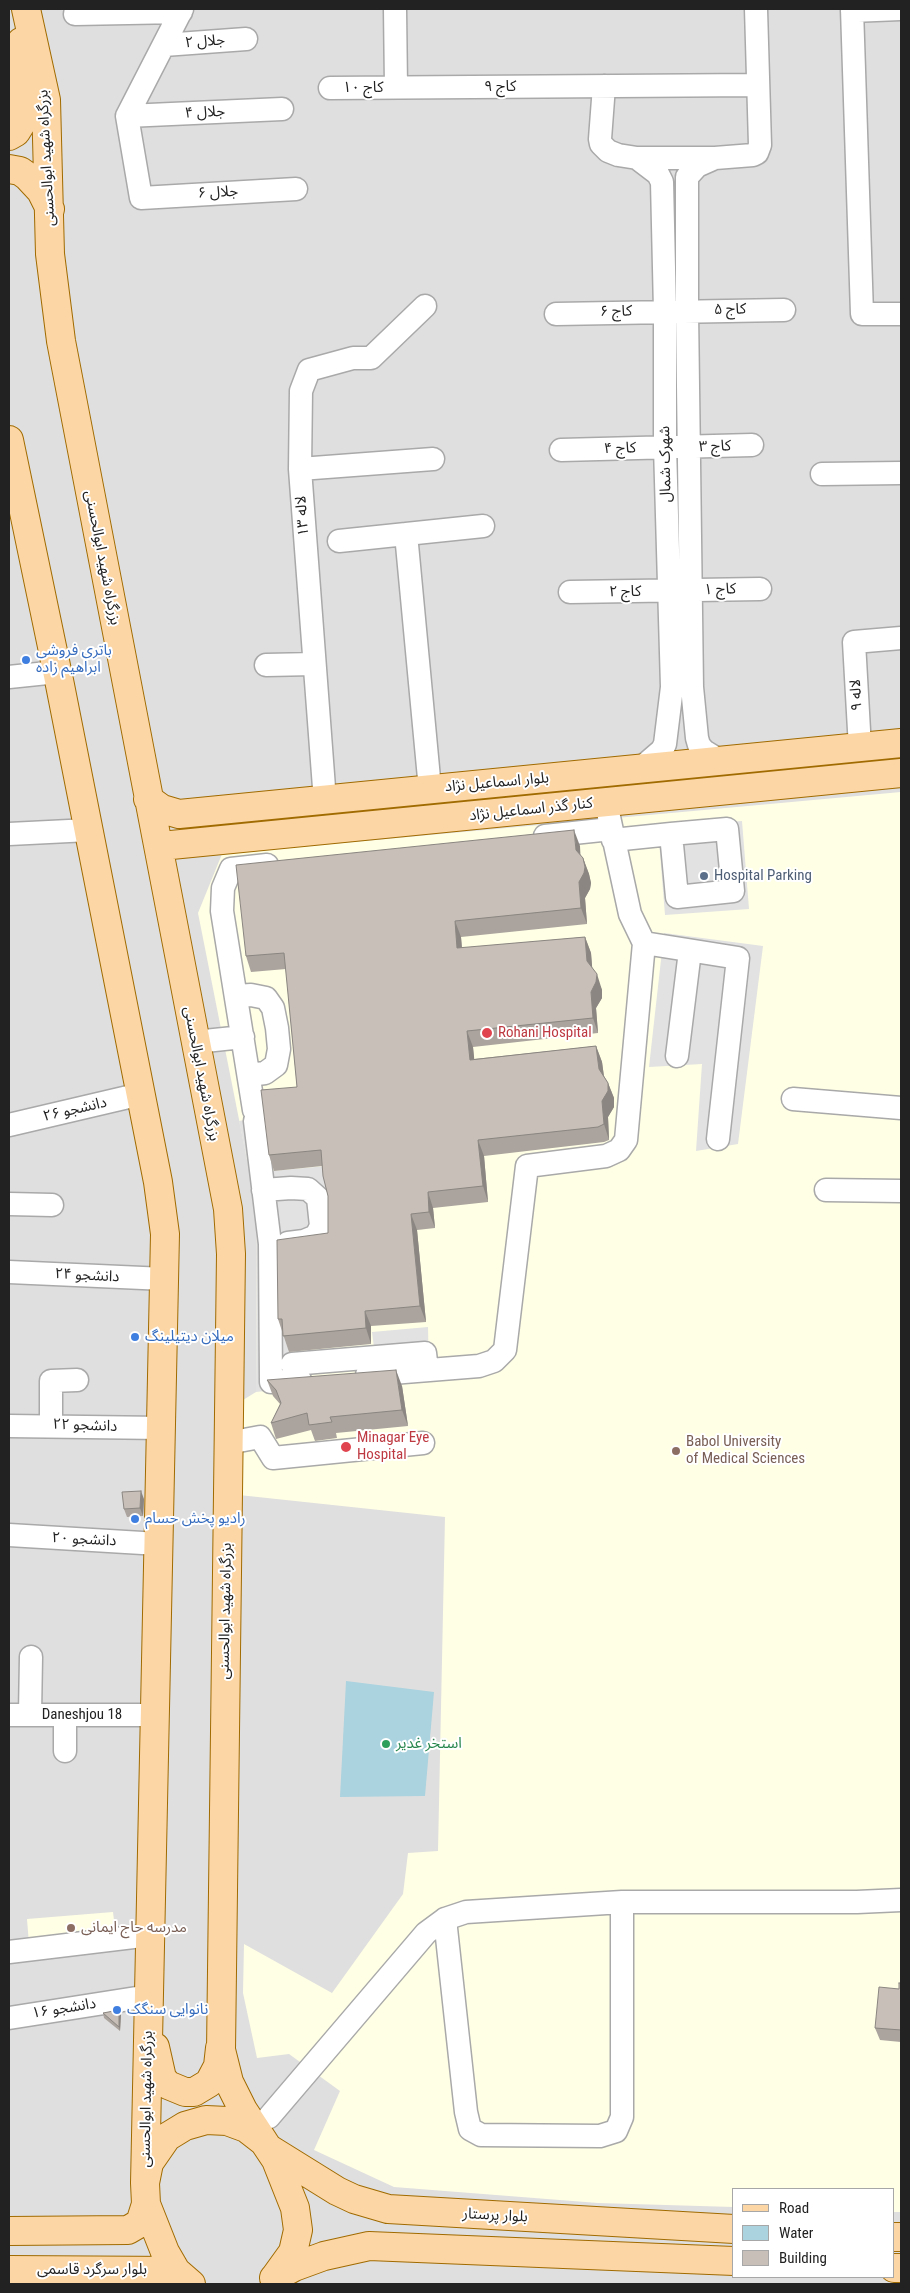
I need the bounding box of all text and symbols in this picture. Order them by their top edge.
street label: جلال ۲ [184,32,226,52]
street label: کاج ۹ [484,78,516,96]
street label: کاج ۱۰ [343,79,383,97]
street label: بزرگراه شهید ابوالحسنی [34,89,60,227]
street label: جلال ۴ [184,103,226,123]
street label: جلال ۶ [197,183,239,203]
street label: کاج ۵ [714,301,746,319]
street label: کاج ۶ [600,303,632,321]
street label: شهرک شمال [656,426,676,502]
street label: کاج ۳ [699,437,731,457]
street label: کاج ۴ [604,439,636,459]
street label: بزرگراه شهید ابوالحسنی [80,489,124,627]
street label: لاله ۱۳ [293,495,313,537]
street label: کاج ۱ [704,580,736,600]
street label: کاج ۲ [609,583,641,601]
place label: باتری فروشی ابراهیم زاده [36,642,112,677]
marker: باتری فروشی ابراهیم زاده [20,654,32,666]
street label: لاله ۹ [847,679,867,711]
street label: بلوار اسماعیل نژاد [444,769,550,797]
street label: کنار گذر اسماعیل نژاد [468,795,594,825]
place label: Hospital Parking [714,867,812,885]
marker: Hospital Parking [698,870,710,882]
street label: بزرگراه شهید ابوالحسنی [179,1005,223,1143]
place label: Rohani Hospital [498,1024,592,1042]
marker: Rohani Hospital [480,1026,494,1040]
street label: دانشجو ۲۶ [41,1094,109,1126]
street label: دانشجو ۲۴ [54,1265,120,1287]
place label: میلان دیتیلینگ [145,1328,234,1346]
marker: میلان دیتیلینگ [129,1331,141,1343]
street label: دانشجو ۲۲ [52,1416,118,1436]
place label: Minagar Eye Hospital [357,1429,429,1464]
place label: Babol University of Medical Sciences [686,1433,805,1468]
marker: Minagar Eye Hospital [339,1440,353,1454]
marker: Babol University of Medical Sciences [670,1445,682,1457]
place label: رادیو پخش حسام [145,1510,246,1528]
marker: رادیو پخش حسام [129,1513,141,1525]
street label: دانشجو ۲۰ [51,1529,117,1551]
street label: بزرگراه شهید ابوالحسنی [216,1542,236,1680]
street label: Daneshjou 18 [42,1706,122,1724]
place label: استخر غدیر [396,1735,462,1753]
marker: استخر غدیر [380,1738,392,1750]
place label: مدرسه حاج ایمانی [81,1919,187,1937]
marker: مدرسه حاج ایمانی [65,1922,77,1934]
street label: دانشجو ۱۶ [31,1995,97,2023]
place label: نانوایی سنگک [127,2001,208,2019]
marker: نانوایی سنگک [111,2004,123,2016]
street label: بزرگراه شهید ابوالحسنی [137,2030,157,2168]
legend [732,2188,895,2278]
text: Road [779,2199,809,2217]
street label: بلوار پرستار [462,2205,528,2227]
text: Water [779,2224,813,2242]
text: Building [779,2249,827,2267]
street label: بلوار سرگرد قاسمی [37,2261,147,2279]

